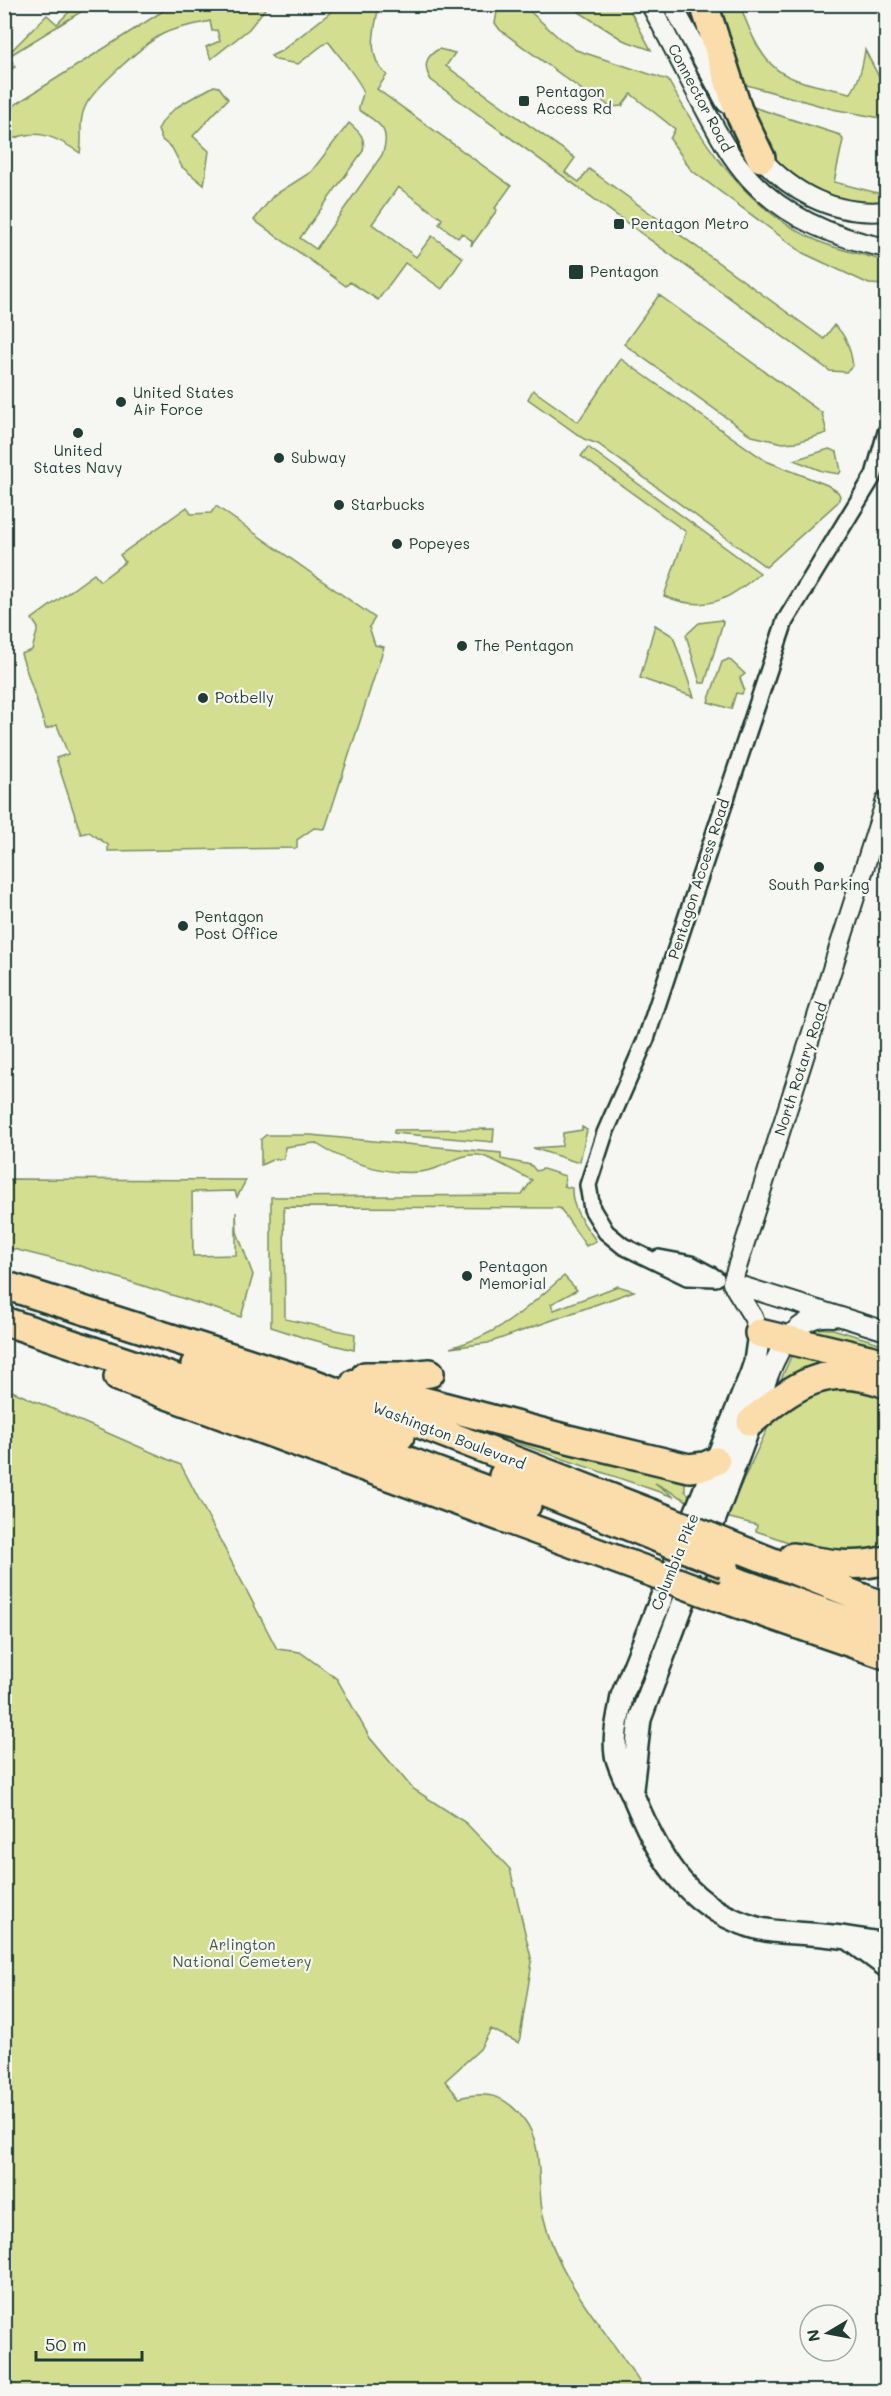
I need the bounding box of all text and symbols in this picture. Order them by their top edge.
street label: Connector Road [664,40,738,155]
place label: Pentagon Access Rd [536,81,612,118]
marker: Pentagon Access Rd [517,94,531,108]
place label: Pentagon Metro [631,213,749,233]
marker: Pentagon Metro [612,217,626,231]
place label: Pentagon [590,261,659,281]
marker: Pentagon [567,263,585,281]
place label: United States Air Force [133,382,234,419]
marker: United States Air Force [114,395,128,409]
marker: United States Navy [71,426,85,440]
place label: United States Navy [34,440,122,477]
place label: Subway [291,447,346,467]
marker: Subway [272,451,286,465]
place label: Starbucks [351,494,425,514]
marker: Starbucks [332,498,346,512]
place label: Popeyes [409,533,470,553]
marker: Popeyes [390,537,404,551]
place label: The Pentagon [474,635,574,655]
marker: The Pentagon [455,639,469,653]
place label: Potbelly [215,687,274,707]
marker: Potbelly [196,691,210,705]
street label: Pentagon Access Road [663,796,733,961]
marker: South Parking [812,860,826,874]
place label: South Parking [768,874,870,894]
place label: Pentagon Post Office [195,906,278,943]
marker: Pentagon Post Office [176,919,190,933]
street label: North Rotary Road [769,999,831,1138]
place label: Pentagon Memorial [479,1256,548,1293]
marker: Pentagon Memorial [460,1269,474,1283]
street label: Washington Boulevard [370,1397,529,1473]
street label: Columbia Pike [646,1510,703,1613]
park label: Arlington National Cemetery [172,1934,312,1971]
north arrow [798,2303,858,2363]
scale bar [36,2324,142,2362]
text: N [801,2328,824,2344]
text: 50 m [45,2332,87,2356]

